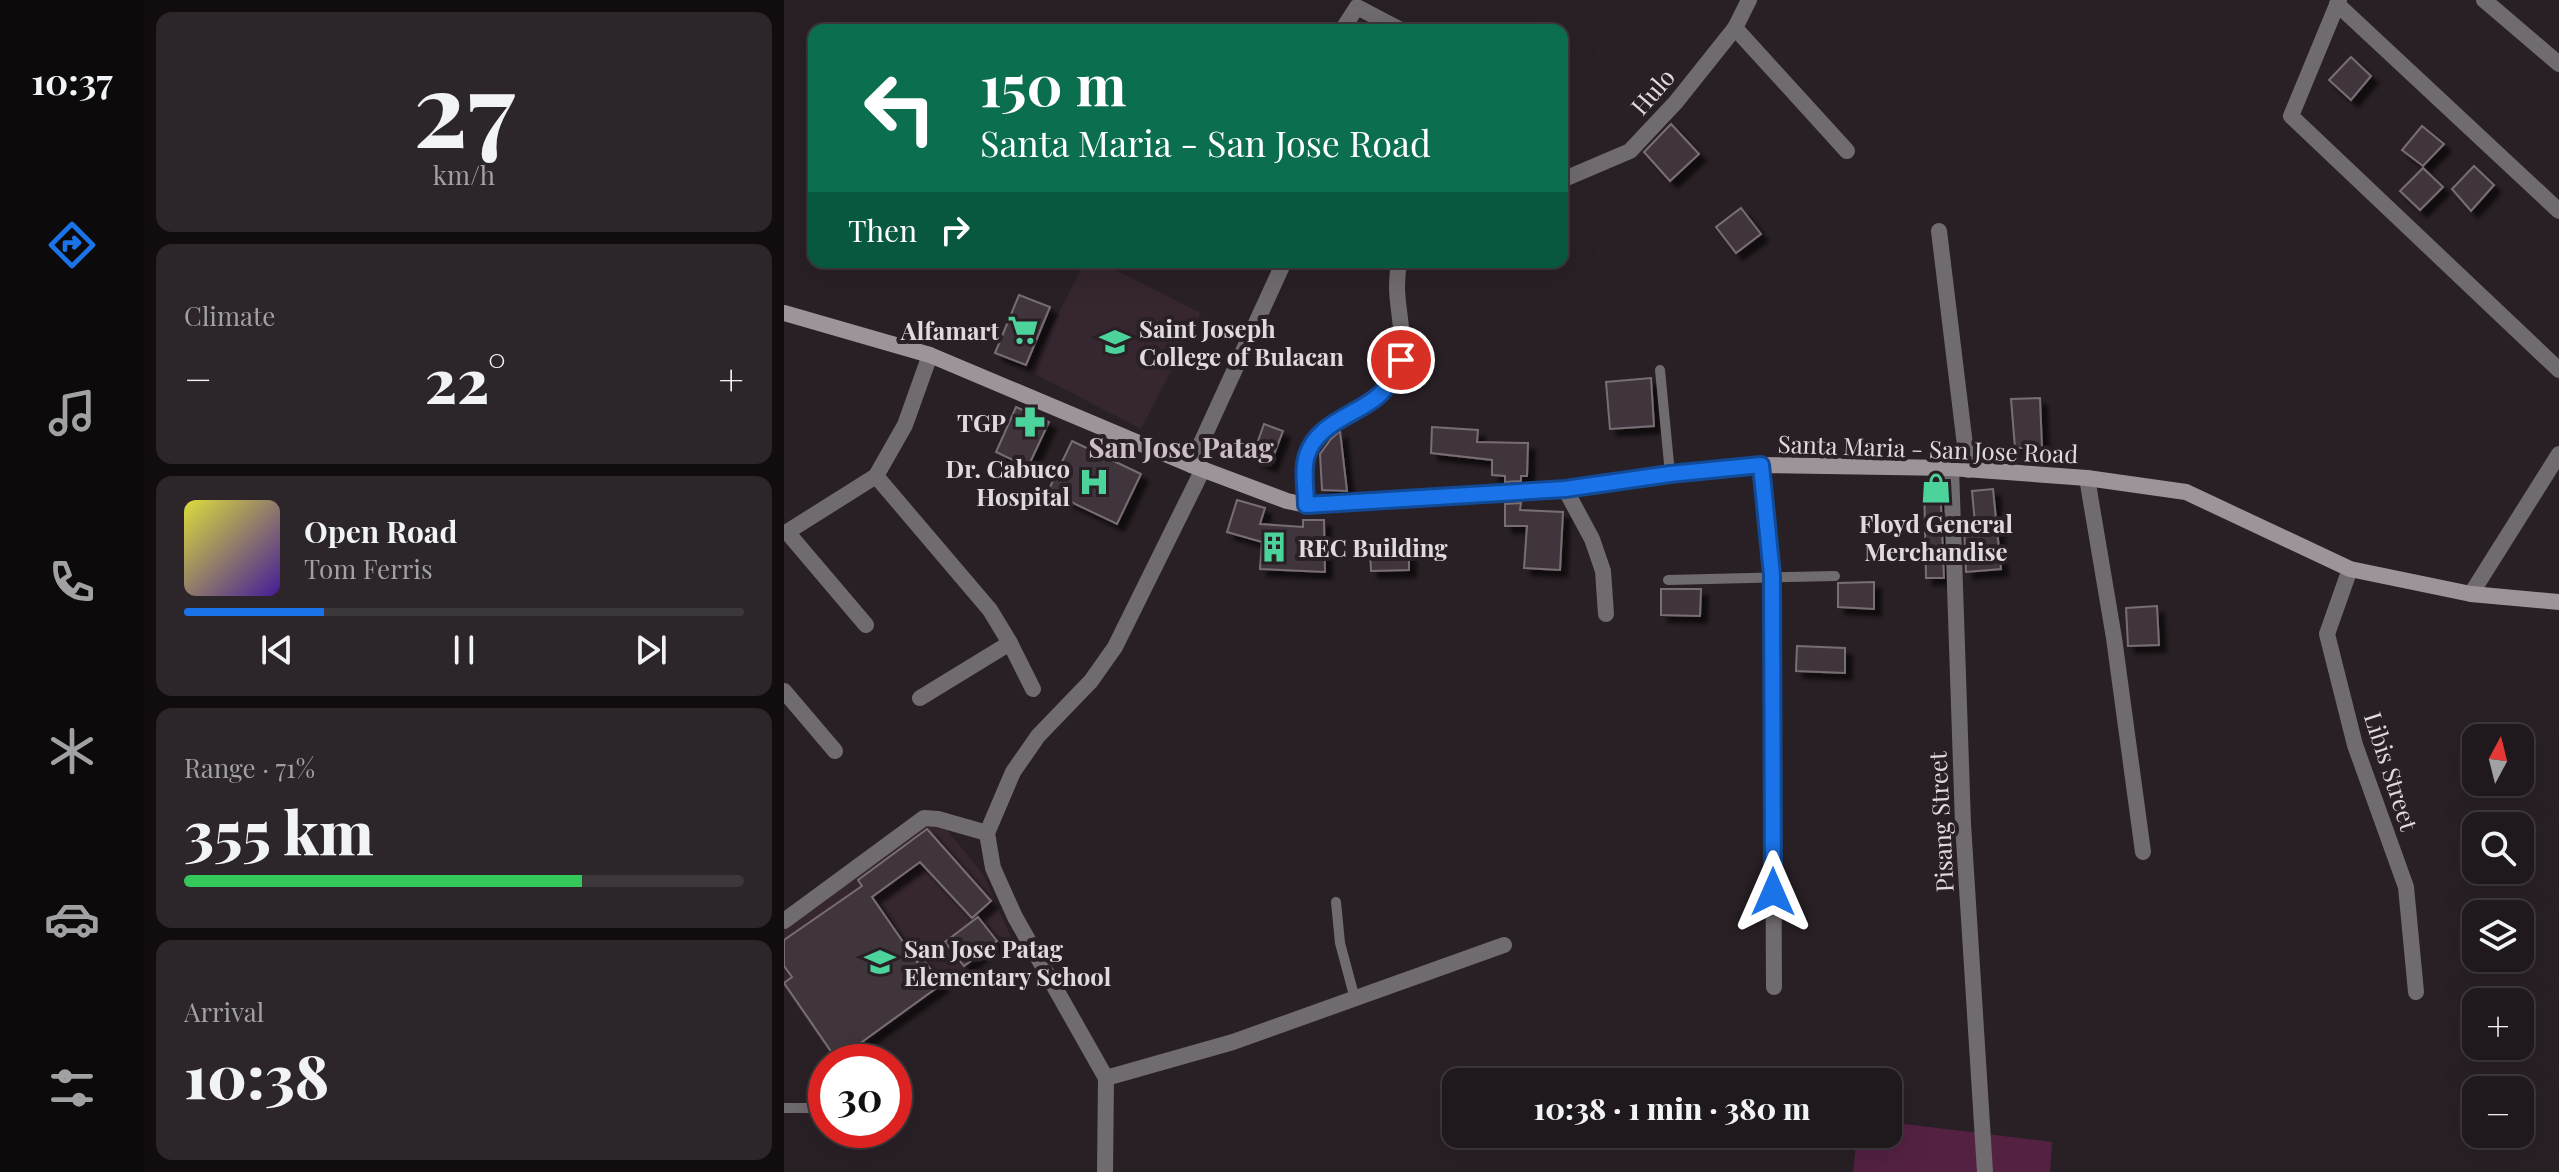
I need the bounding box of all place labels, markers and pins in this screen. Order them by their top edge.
place label: Saint Joseph College of Bulacan [1139,312,1344,372]
supermarket icon: Alfamart [1006,313,1040,347]
place label: Alfamart [900,314,1000,346]
school or university icon: Saint Joseph College of Bulacan [1098,325,1132,359]
pin [1367,326,1435,394]
pharmacy icon: TGP [1013,405,1047,439]
place label: TGP [957,406,1006,438]
place label: Dr. Cabuco Hospital [946,452,1071,512]
hospital icon: Dr. Cabuco Hospital [1077,465,1111,499]
shop icon: Floyd General Merchandise [1919,471,1953,505]
place label: Floyd General Merchandise [1859,507,2013,567]
building icon: REC Building [1257,530,1291,564]
place label: REC Building [1298,531,1448,563]
place label: San Jose Patag Elementary School [904,932,1112,992]
school or university icon: San Jose Patag Elementary School [863,945,897,979]

